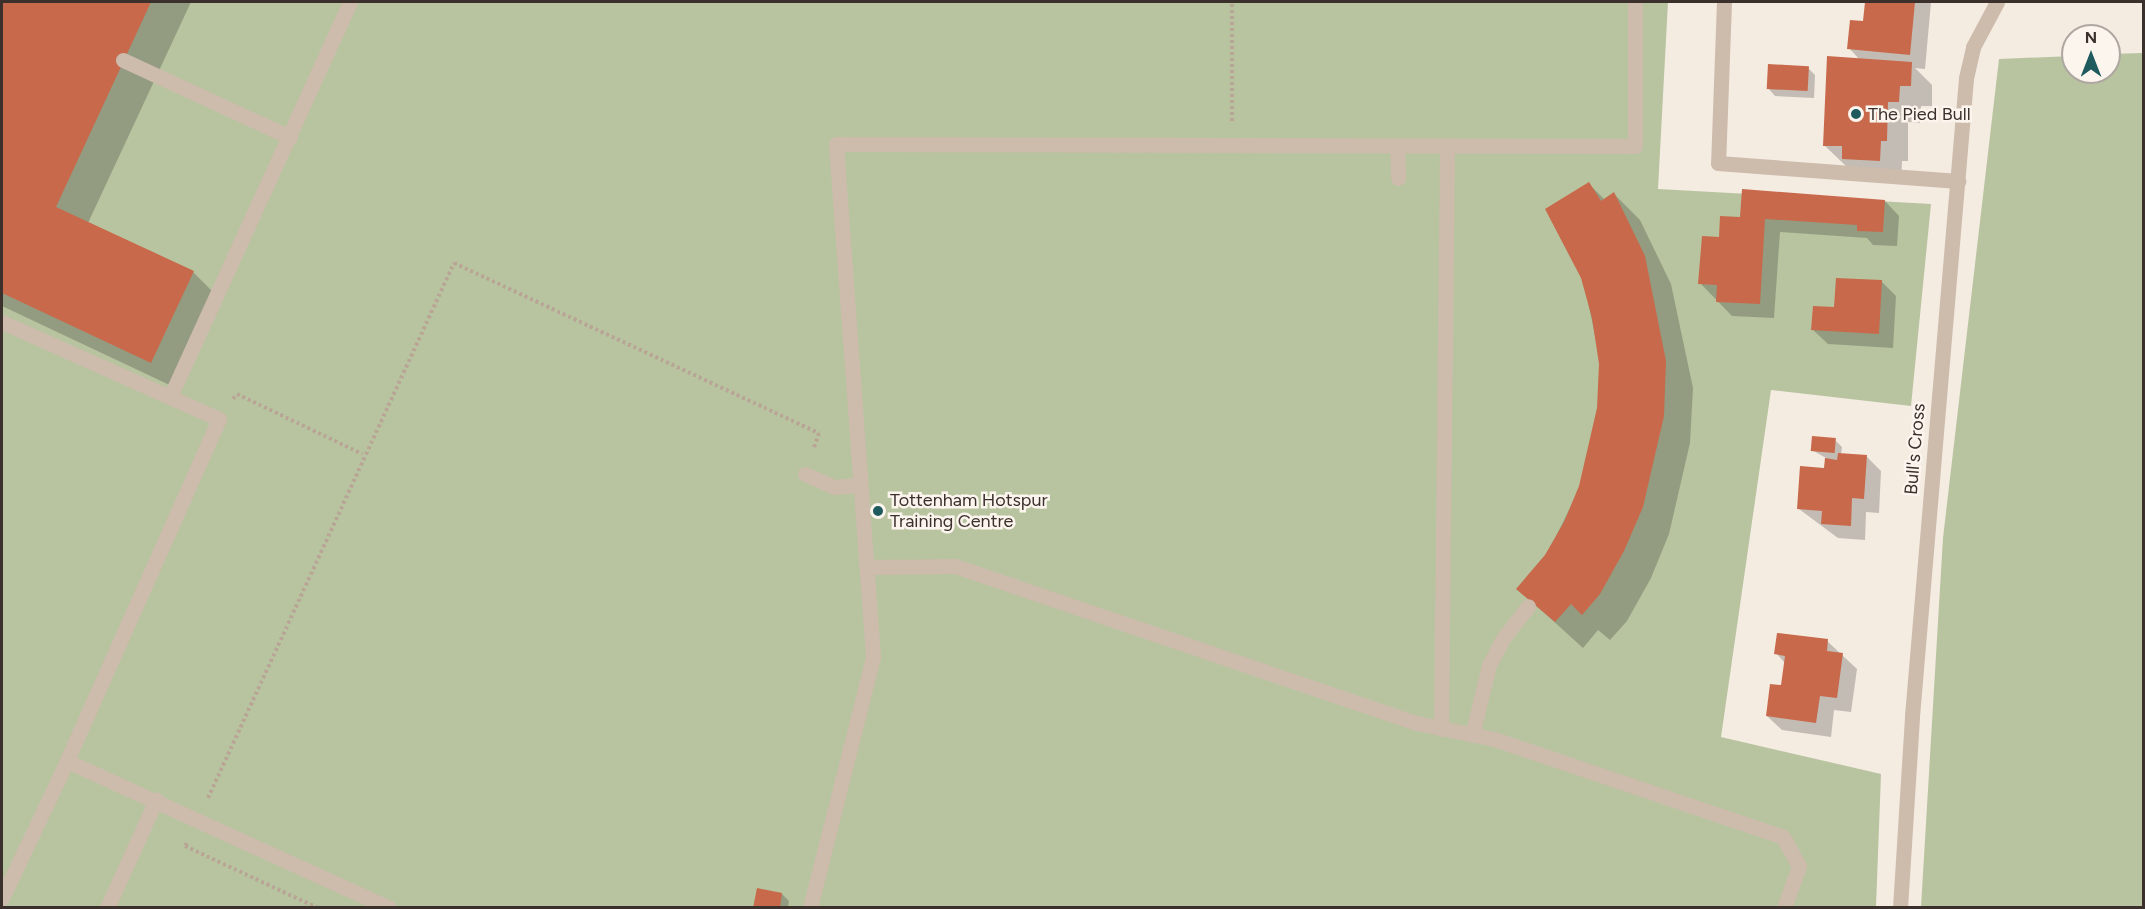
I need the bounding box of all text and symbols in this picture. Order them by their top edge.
north arrow [2061,24,2121,84]
text: N [2085,28,2097,47]
place label: The Pied Bull [1868,103,1971,125]
marker: The Pied Bull [1849,107,1863,121]
street label: Bull's Cross [1900,402,1930,496]
place label: Tottenham Hotspur Training Centre [890,490,1048,532]
marker: Tottenham Hotspur Training Centre [871,504,885,518]

